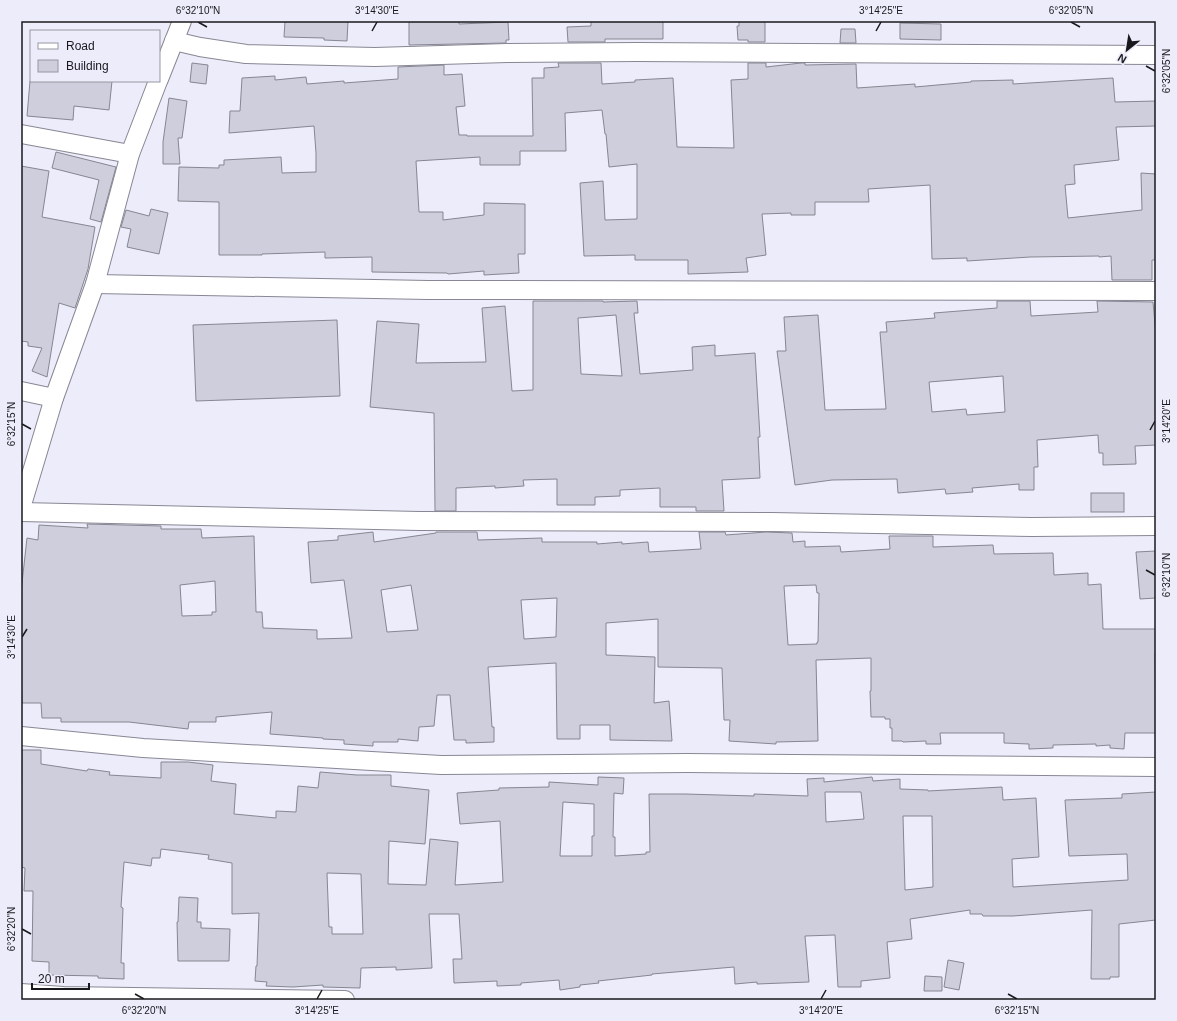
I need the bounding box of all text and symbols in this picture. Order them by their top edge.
text: 6°32'10"N [176,5,220,16]
text: 3°14'30"E [355,5,399,16]
text: 3°14'25"E [859,5,903,16]
text: 6°32'05"N [1049,5,1093,16]
legend [30,30,160,82]
north arrow [1107,30,1147,70]
text: Road [66,39,95,53]
text: 6°32'05"N [1161,49,1172,93]
text: N [1116,51,1128,66]
text: Building [66,59,109,73]
text: 3°14'20"E [1161,399,1172,443]
text: 6°32'15"N [6,402,17,446]
text: 6°32'10"N [1161,553,1172,597]
text: 3°14'30"E [6,615,17,659]
text: 6°32'20"N [6,907,17,951]
scale bar [32,965,89,991]
text: 20 m [38,972,65,986]
text: 6°32'20"N [122,1005,166,1016]
text: 3°14'25"E [295,1005,339,1016]
text: 3°14'20"E [799,1005,843,1016]
text: 6°32'15"N [995,1005,1039,1016]

